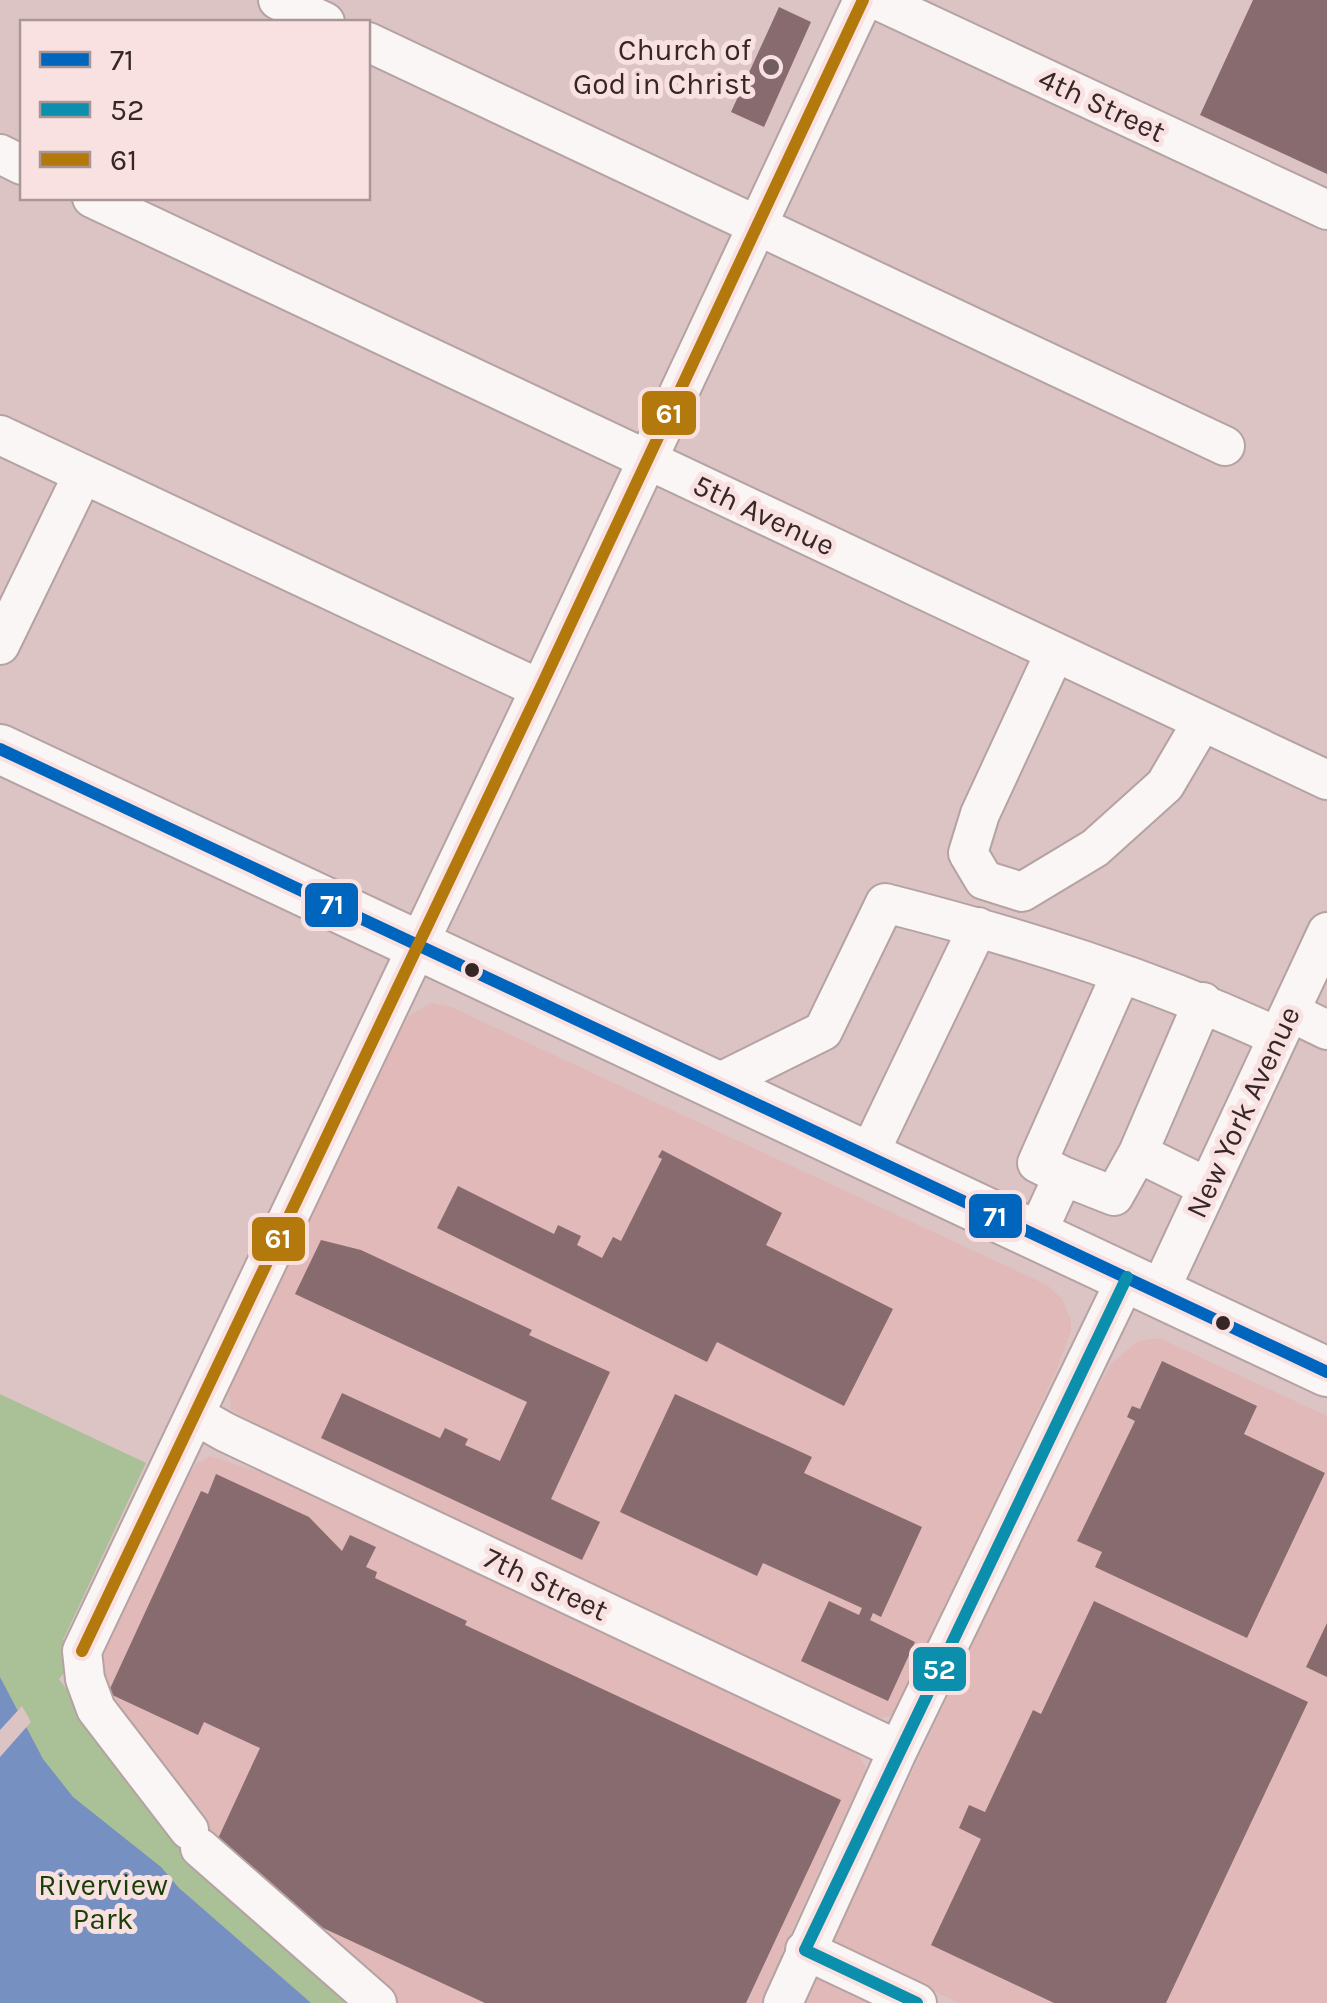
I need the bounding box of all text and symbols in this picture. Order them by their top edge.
legend [20,20,370,200]
place label: Church of God in Christ [573,32,752,102]
text: 71 [110,42,134,78]
marker: Church of God in Christ [760,56,782,78]
street label: 4th Street [1033,60,1171,150]
text: 52 [110,92,144,128]
text: 61 [110,142,137,178]
line badge: 61 [640,389,698,437]
text: 61 [656,397,682,430]
street label: 5th Avenue [687,467,841,563]
line badge: 71 [303,881,360,929]
text: 71 [320,888,344,921]
unlabelled marker [462,960,482,980]
street label: New York Avenue [1178,1000,1308,1224]
line badge: 71 [967,1192,1024,1240]
text: 71 [983,1200,1007,1233]
line badge: 61 [250,1215,307,1263]
text: 61 [265,1222,291,1255]
unlabelled marker [1213,1313,1233,1333]
street label: 7th Street [478,1540,614,1628]
line badge: 52 [911,1645,968,1693]
text: 52 [922,1653,956,1686]
park label: Riverview Park [38,1867,168,1937]

